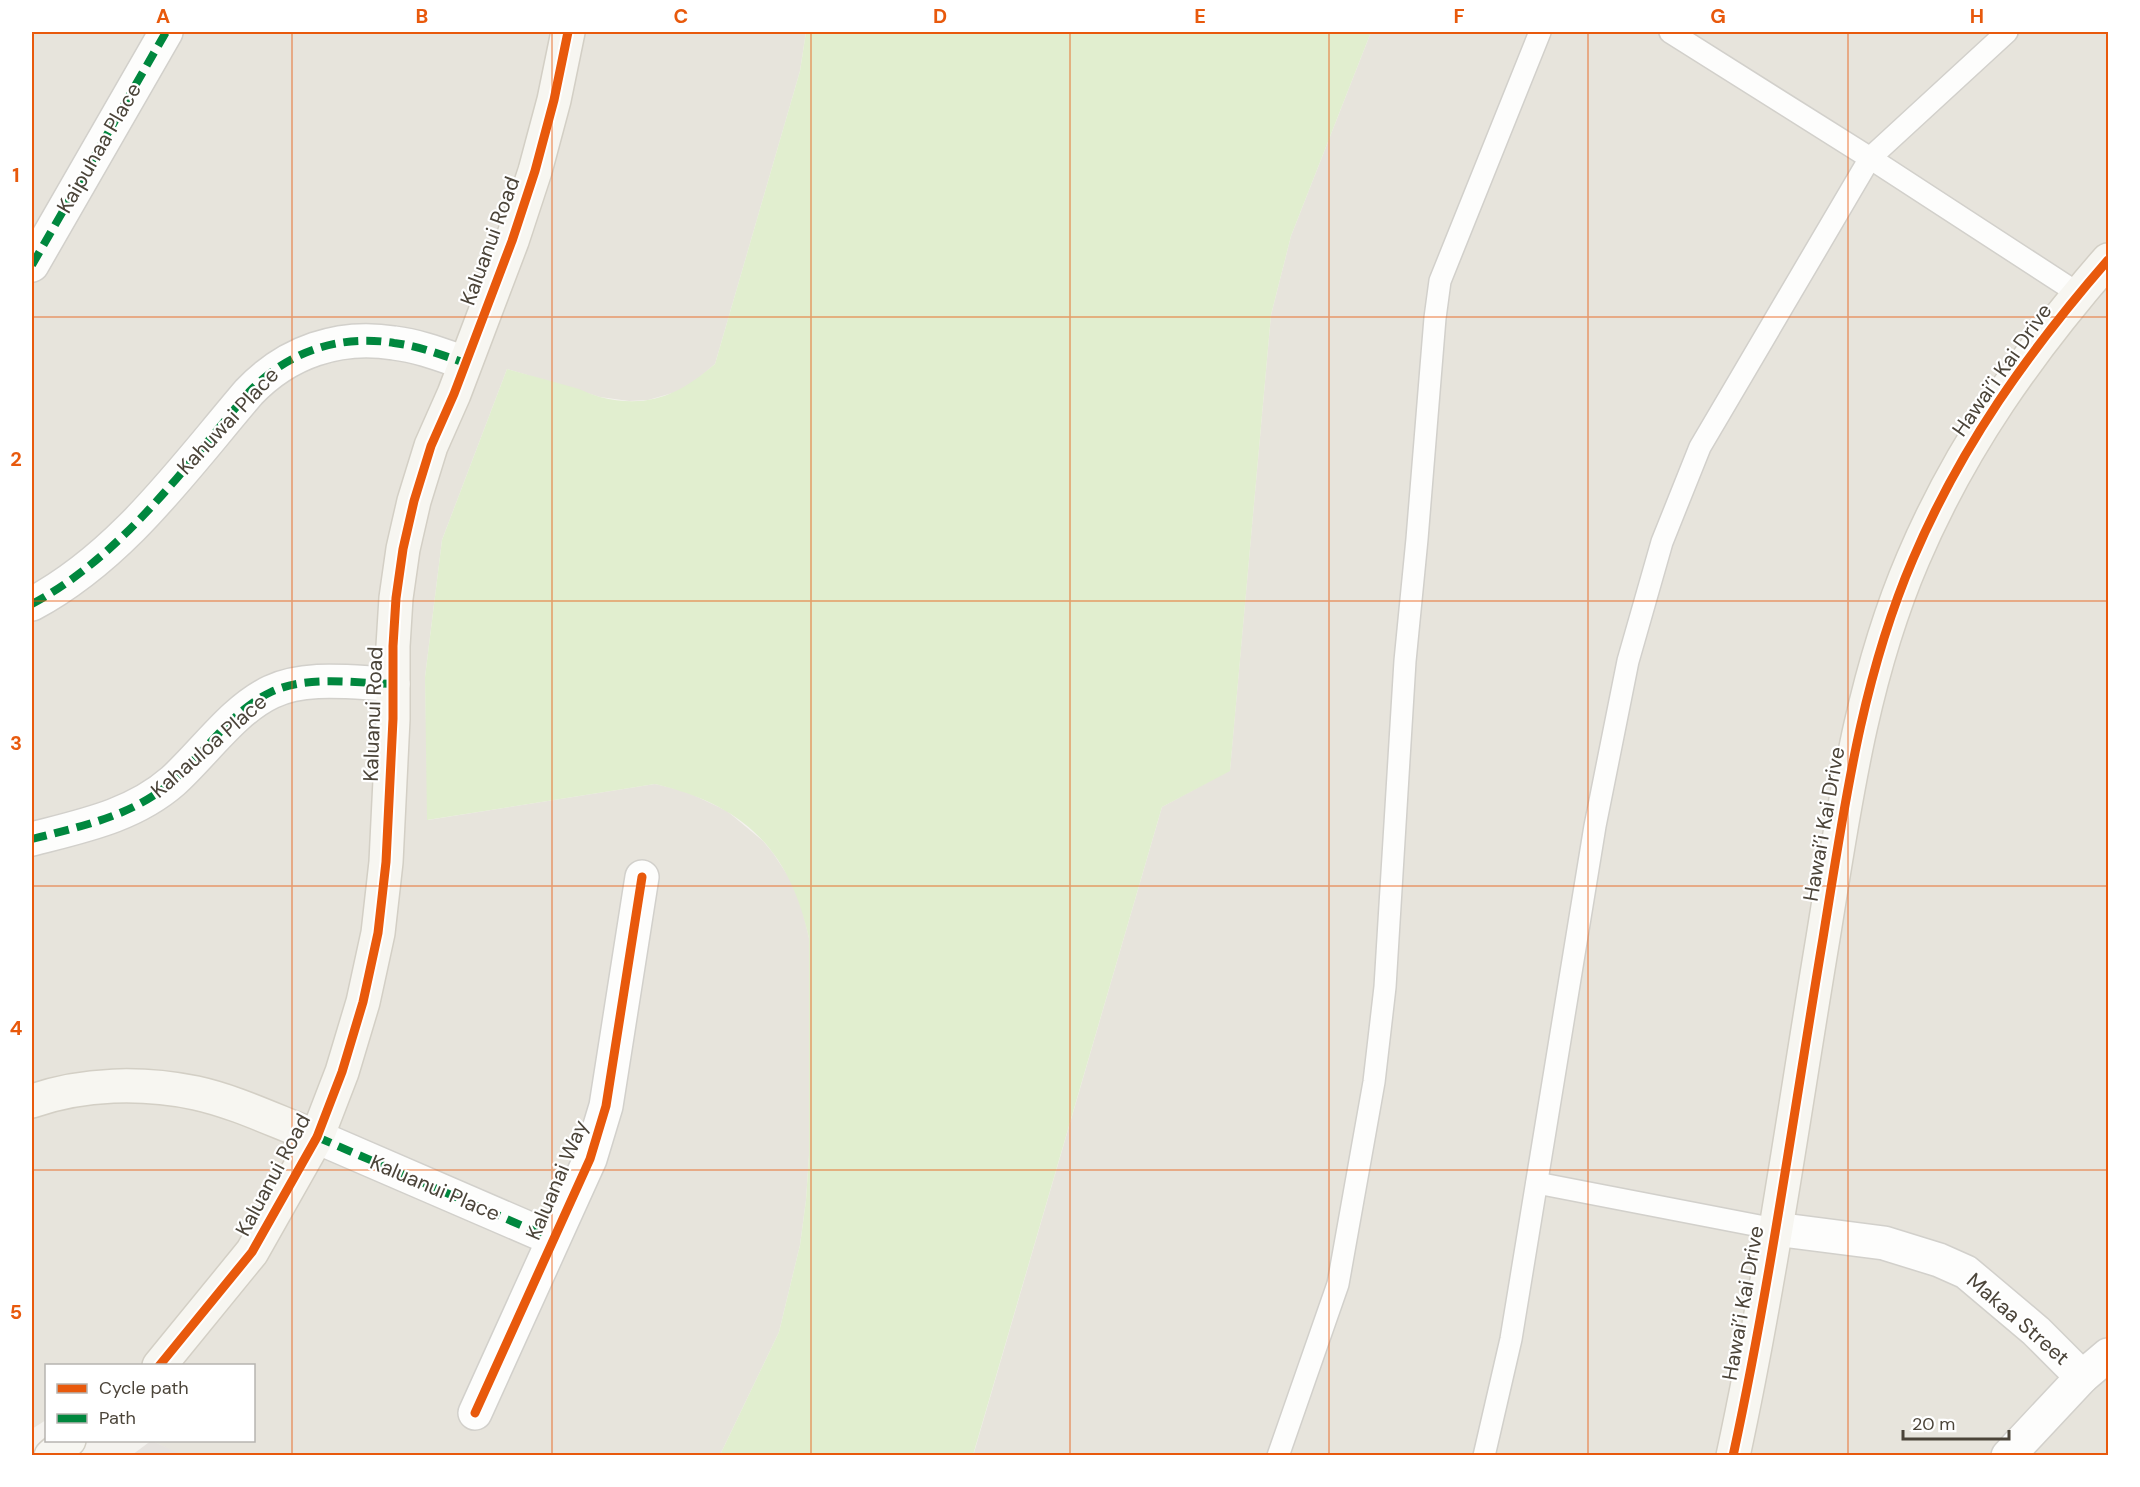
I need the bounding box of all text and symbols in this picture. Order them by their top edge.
text: A [156,3,170,29]
text: B [416,3,428,29]
text: C [674,3,688,29]
text: D [933,3,947,29]
text: E [1194,3,1206,29]
text: F [1453,3,1465,29]
text: G [1710,3,1726,29]
text: H [1970,3,1984,29]
street label: Kaipuhaa Place [50,78,148,218]
text: 1 [12,162,20,188]
street label: Kaluanui Road [454,173,526,309]
street label: Hawai’i Kai Drive [1946,298,2058,442]
street label: Kahuwai Place [171,361,285,481]
text: 2 [10,446,22,472]
street label: Kaluanui Road [357,646,389,782]
street label: Kahauloa Place [145,688,273,804]
text: 3 [10,730,22,756]
street label: Hawai’i Kai Drive [1797,745,1851,903]
text: 4 [10,1015,23,1041]
street label: Kaluanui Road [229,1109,317,1241]
street label: Kaluanai Way [519,1116,595,1244]
street label: Kaluanui Place [366,1148,504,1228]
street label: Hawai’i Kai Drive [1716,1224,1770,1382]
street label: Makaa Street [1961,1267,2075,1371]
text: 5 [10,1299,22,1325]
legend [45,1364,255,1442]
text: Cycle path [99,1376,189,1400]
scale bar [1903,1403,2010,1441]
text: Path [99,1406,136,1430]
text: 20 m [1912,1412,1955,1436]

